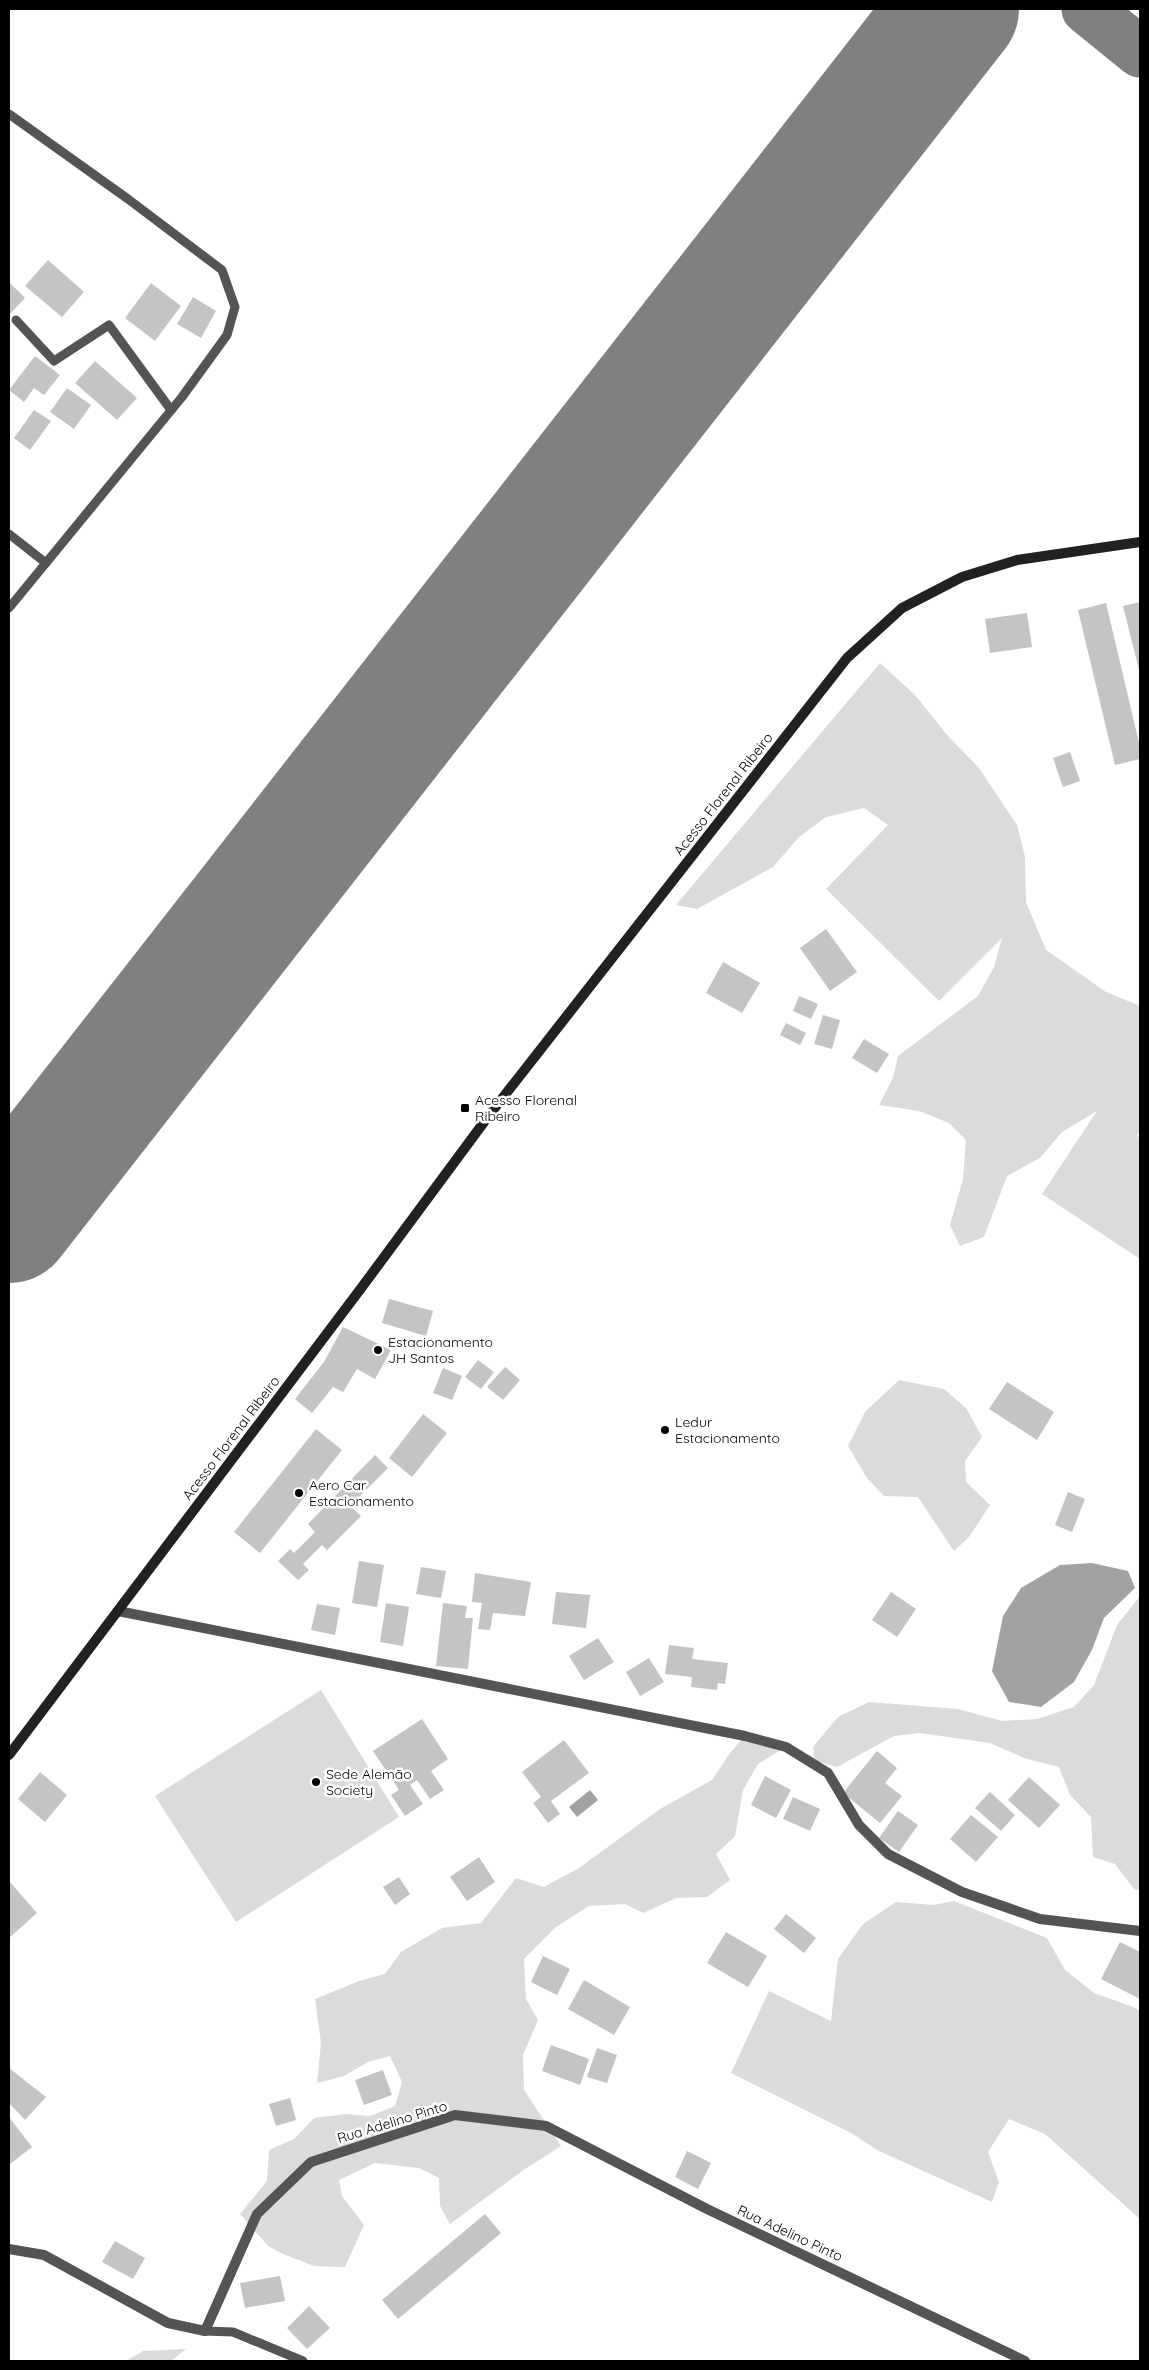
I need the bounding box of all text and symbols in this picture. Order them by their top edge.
street label: Acesso Florenal Ribeiro [669,729,777,859]
place label: Acesso Florenal Ribeiro [475,1091,577,1125]
marker: Acesso Florenal Ribeiro [459,1102,471,1114]
place label: Estacionamento JH Santos [388,1333,493,1367]
marker: Estacionamento JH Santos [372,1344,384,1356]
street label: Acesso Florenal Ribeiro [178,1372,284,1504]
place label: Ledur Estacionamento [675,1413,780,1447]
marker: Ledur Estacionamento [659,1424,671,1436]
place label: Aero Car Estacionamento [309,1476,414,1510]
marker: Aero Car Estacionamento [293,1487,305,1499]
place label: Sede Alemão Society [326,1765,412,1799]
marker: Sede Alemão Society [310,1776,322,1788]
street label: Rua Adelino Pinto [335,2097,449,2147]
street label: Rua Adelino Pinto [734,2201,846,2265]

